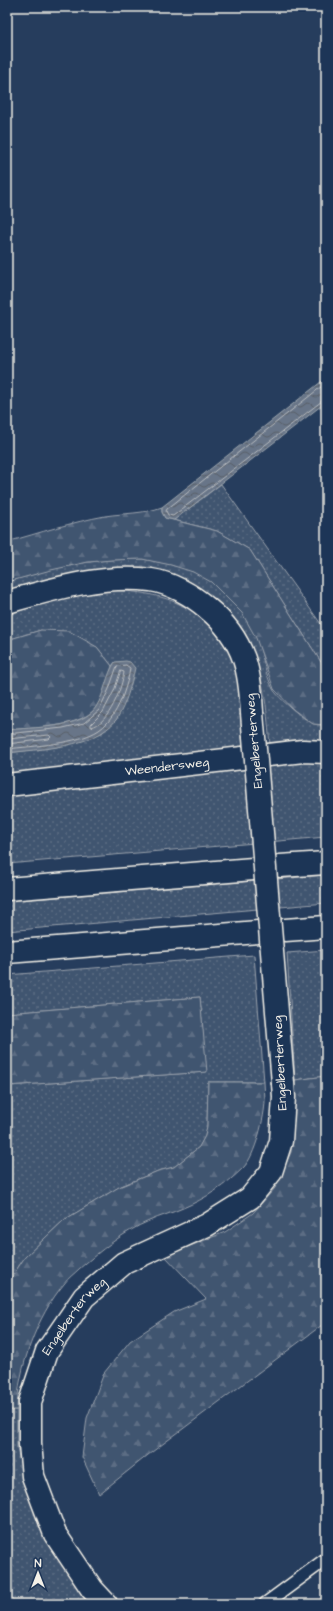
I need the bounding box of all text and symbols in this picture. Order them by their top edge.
street label: Engelberterweg [241,692,268,789]
street label: Weendersweg [124,753,210,780]
street label: Engelberterweg [269,1015,292,1111]
street label: Engelberterweg [38,1273,111,1359]
north arrow [18,1553,58,1593]
text: N [35,1556,42,1571]

